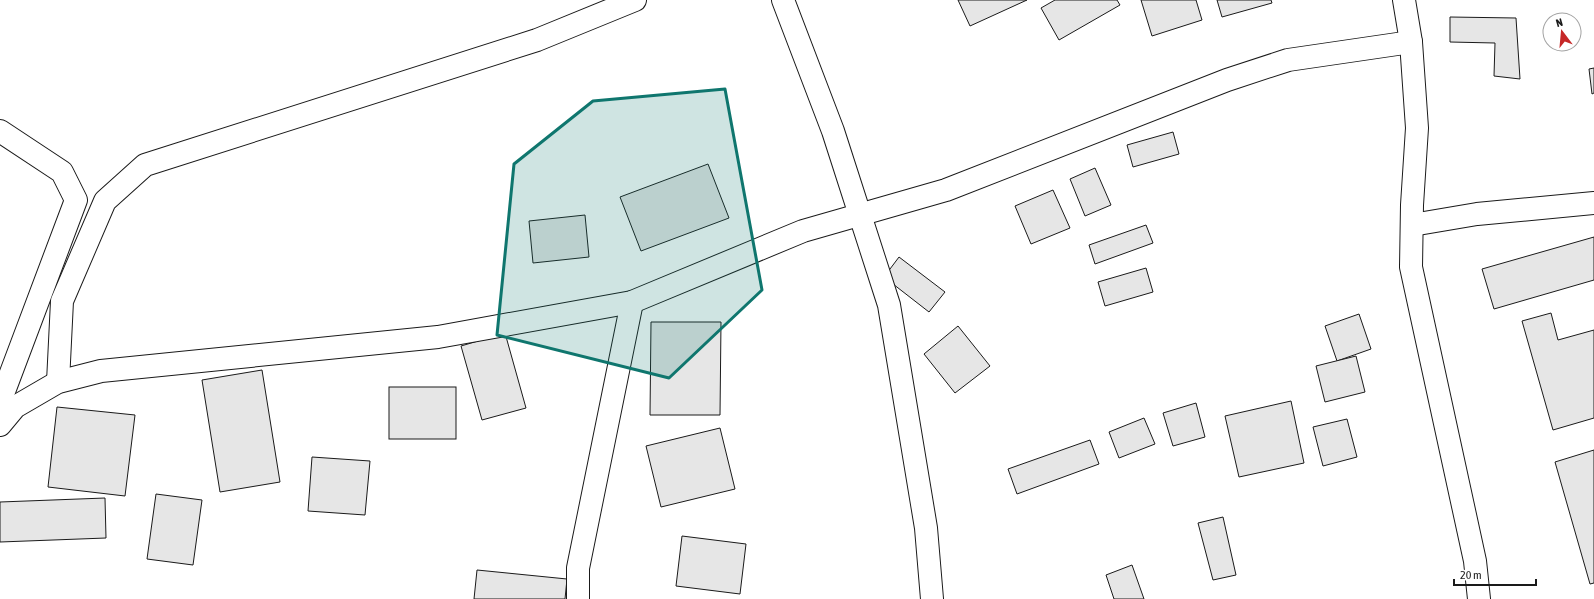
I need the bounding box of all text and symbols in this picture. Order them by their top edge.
north arrow [1542,12,1582,52]
text: N [1554,16,1564,29]
scale bar [1454,561,1536,587]
text: 20 m [1460,568,1482,582]

